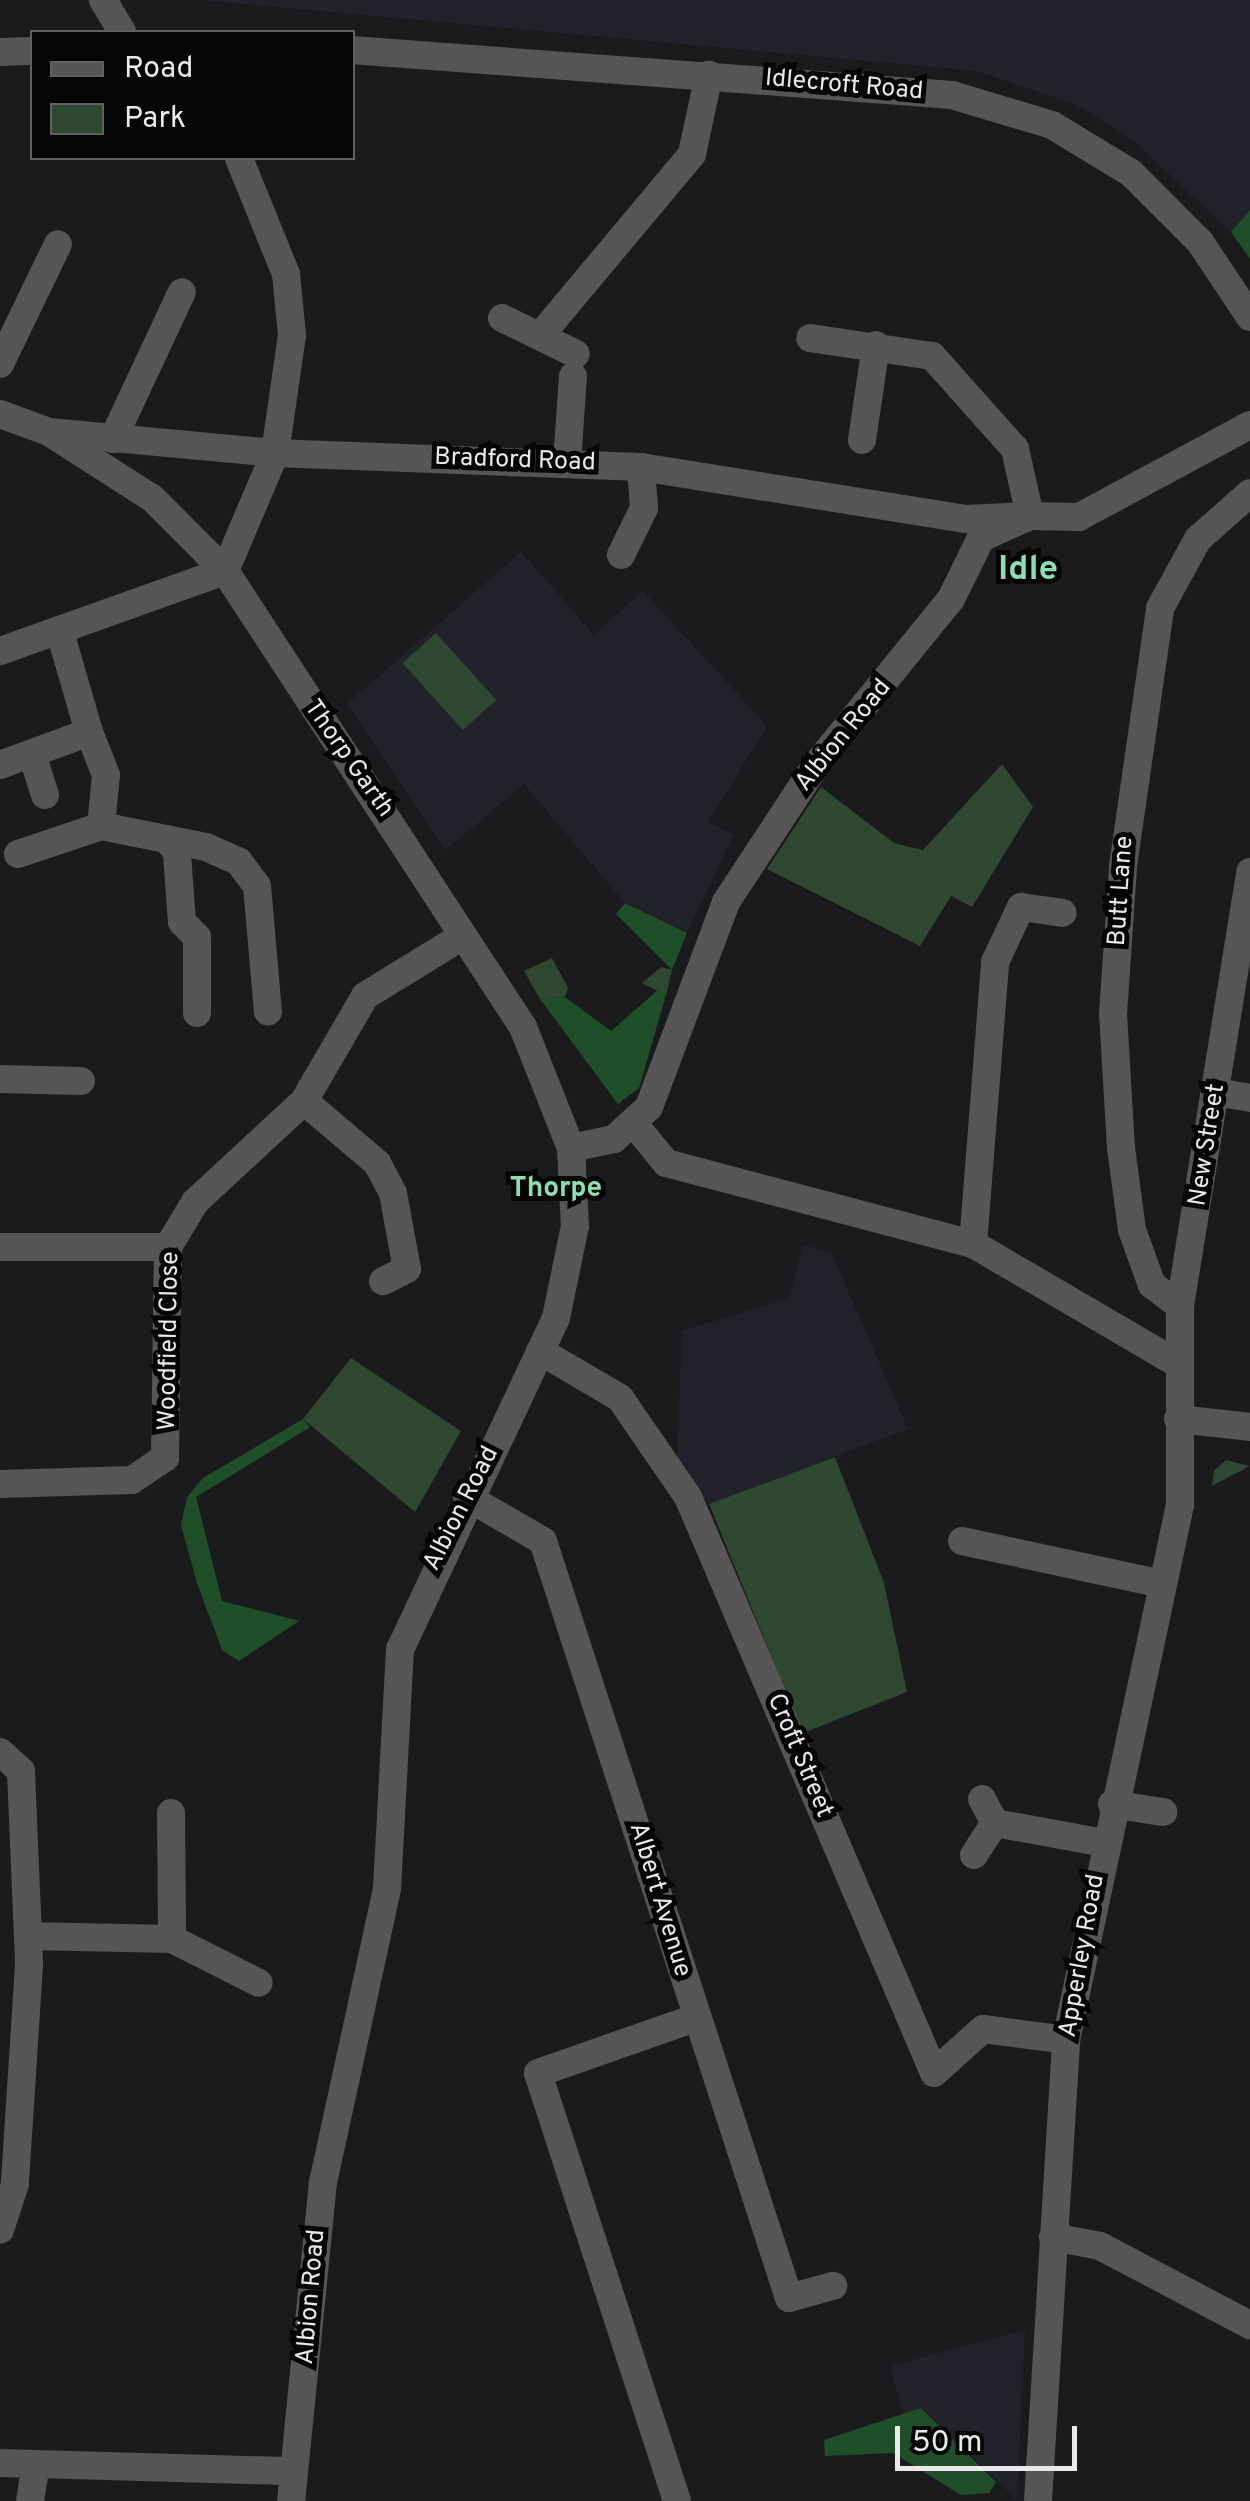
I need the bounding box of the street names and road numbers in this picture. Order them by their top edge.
street label: Idlecroft Road [764,64,924,108]
street label: Bradford Road [434,443,596,479]
street label: Albion Road [790,674,898,798]
street label: Thorp Garth [297,695,399,823]
street label: Butt Lane [1103,835,1141,947]
street label: New Street [1184,1082,1232,1208]
street label: Woodfield Close [153,1251,187,1431]
street label: Albion Road [418,1442,506,1576]
street label: Croft Street [759,1690,839,1822]
street label: Albert Avenue [621,1819,697,1981]
street label: Apperley Road [1054,1872,1112,2040]
street label: Albion Road [291,2228,333,2366]

